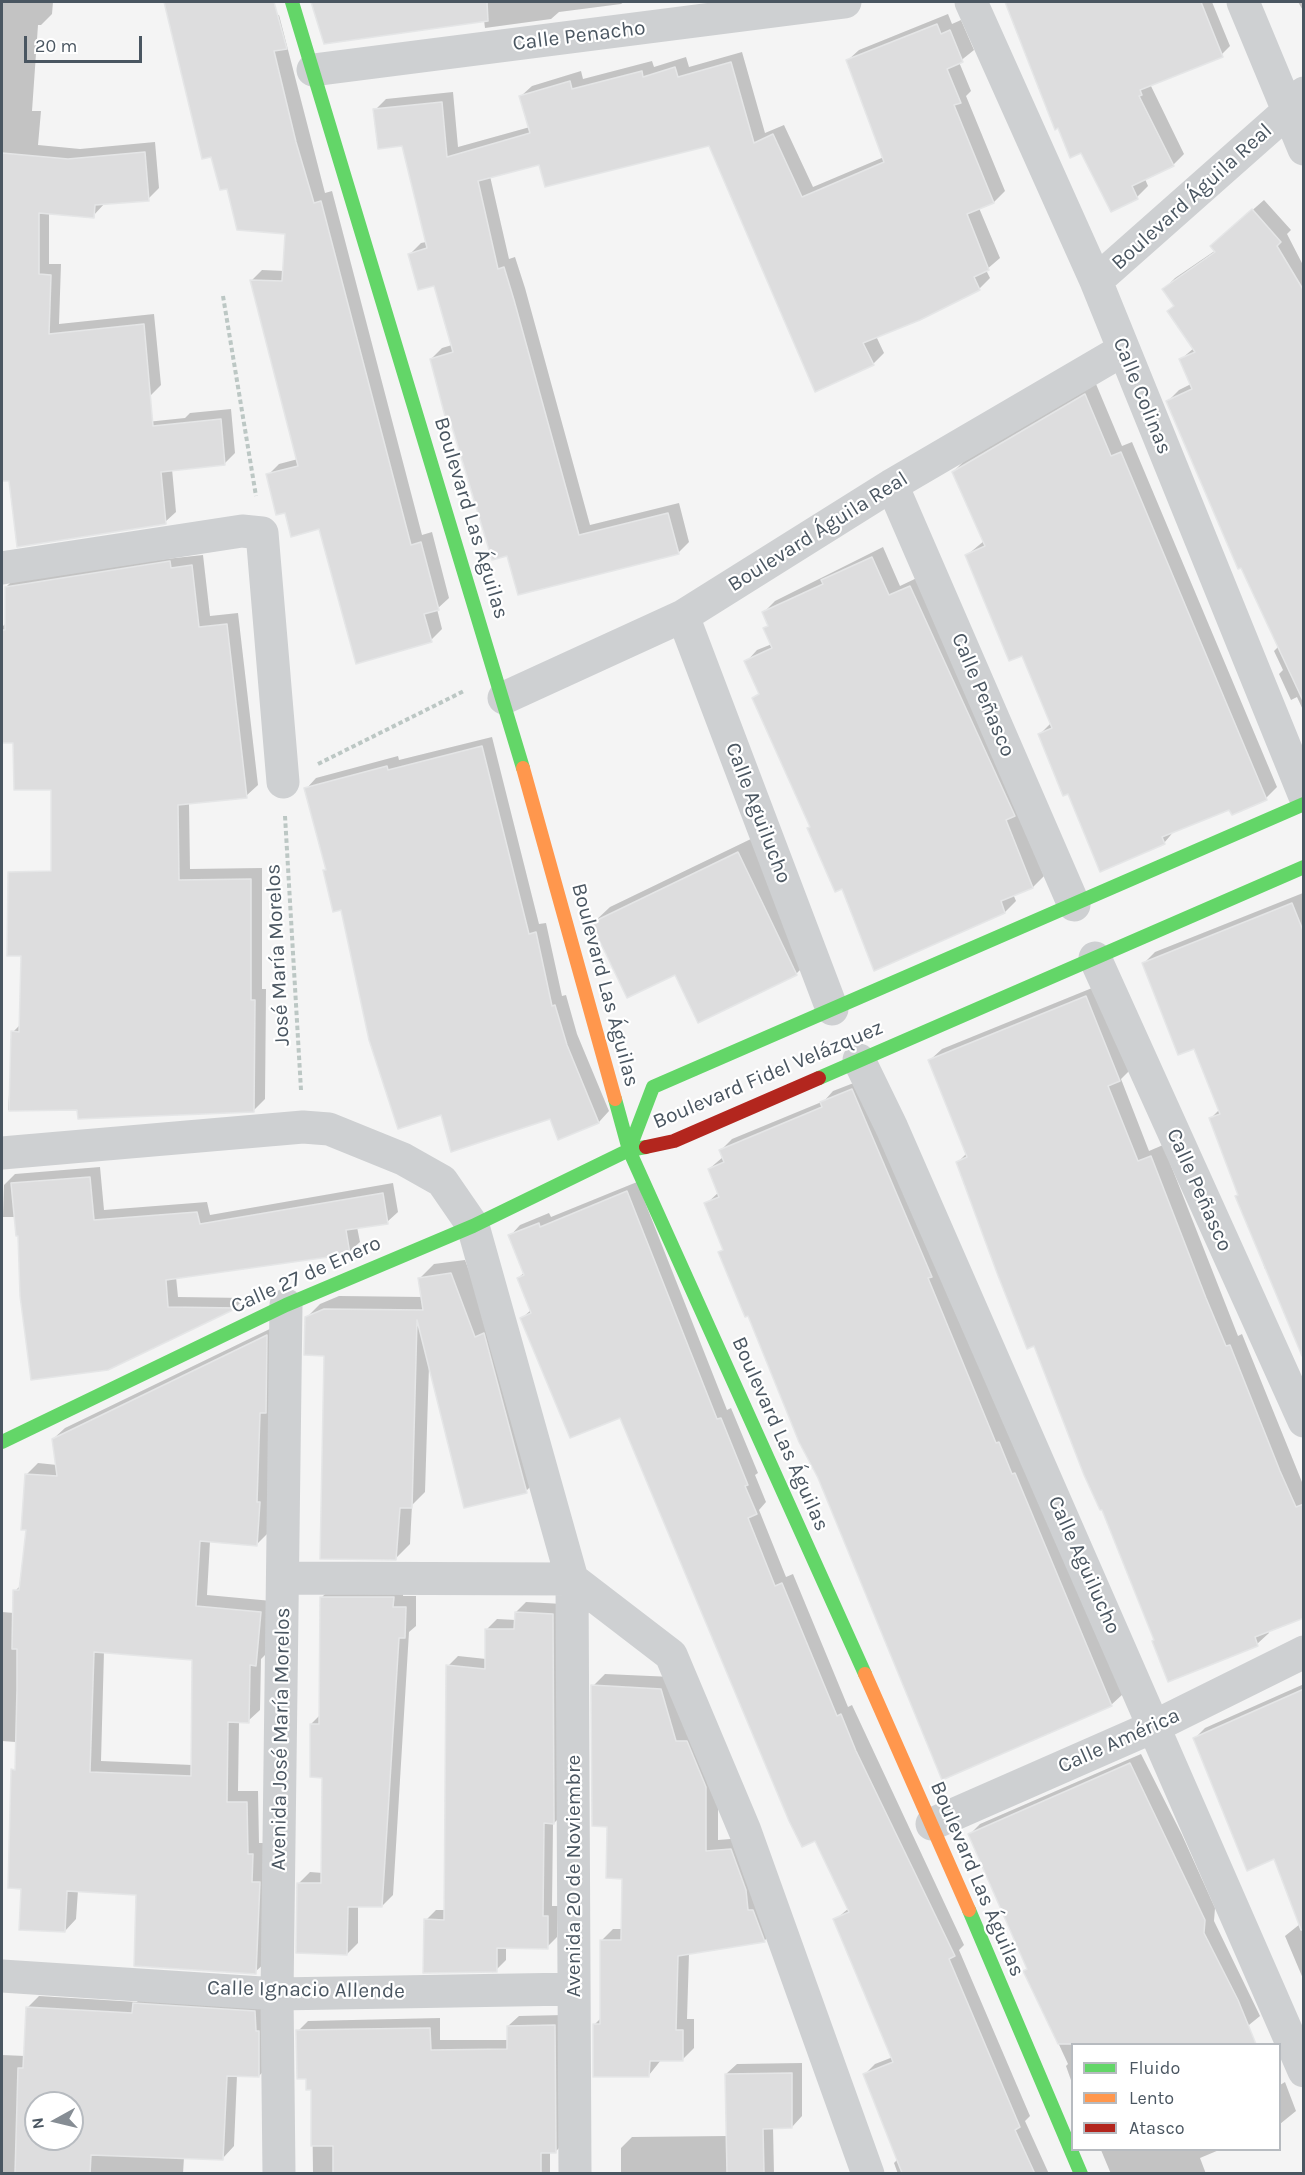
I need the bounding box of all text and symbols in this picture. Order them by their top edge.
street label: Calle Penacho [511,15,647,57]
scale bar [27,24,146,62]
text: 20 m [35,35,77,57]
street label: Boulevard Águila Real [1106,118,1278,276]
street label: Calle Colinas [1107,334,1177,458]
street label: Boulevard Las Águilas [428,414,514,622]
street label: Boulevard Águila Real [723,466,913,598]
street label: Calle Peñasco [946,629,1020,761]
street label: Calle Aguilucho [720,739,796,887]
street label: José María Morelos [261,863,295,1047]
street label: Boulevard Las Águilas [566,880,644,1090]
street label: Boulevard Fidel Velázquez [649,1015,887,1135]
street label: Calle Peñasco [1161,1125,1237,1255]
street label: Calle 27 de Enero [227,1231,385,1319]
street label: Boulevard Las Águilas [726,1333,834,1535]
street label: Calle Aguilucho [1042,1492,1126,1638]
street label: Avenida José María Morelos [266,1607,296,1871]
street label: Calle América [1054,1703,1184,1779]
street label: Avenida 20 de Noviembre [561,1755,587,1997]
street label: Boulevard Las Águilas [924,1778,1030,1980]
street label: Calle Ignacio Allende [207,1976,405,2004]
legend [1071,2043,1281,2151]
text: Fluido [1129,2057,1180,2079]
text: Lento [1129,2087,1174,2109]
north arrow [24,2091,84,2151]
text: N [27,2116,48,2130]
text: Atasco [1129,2117,1185,2139]

